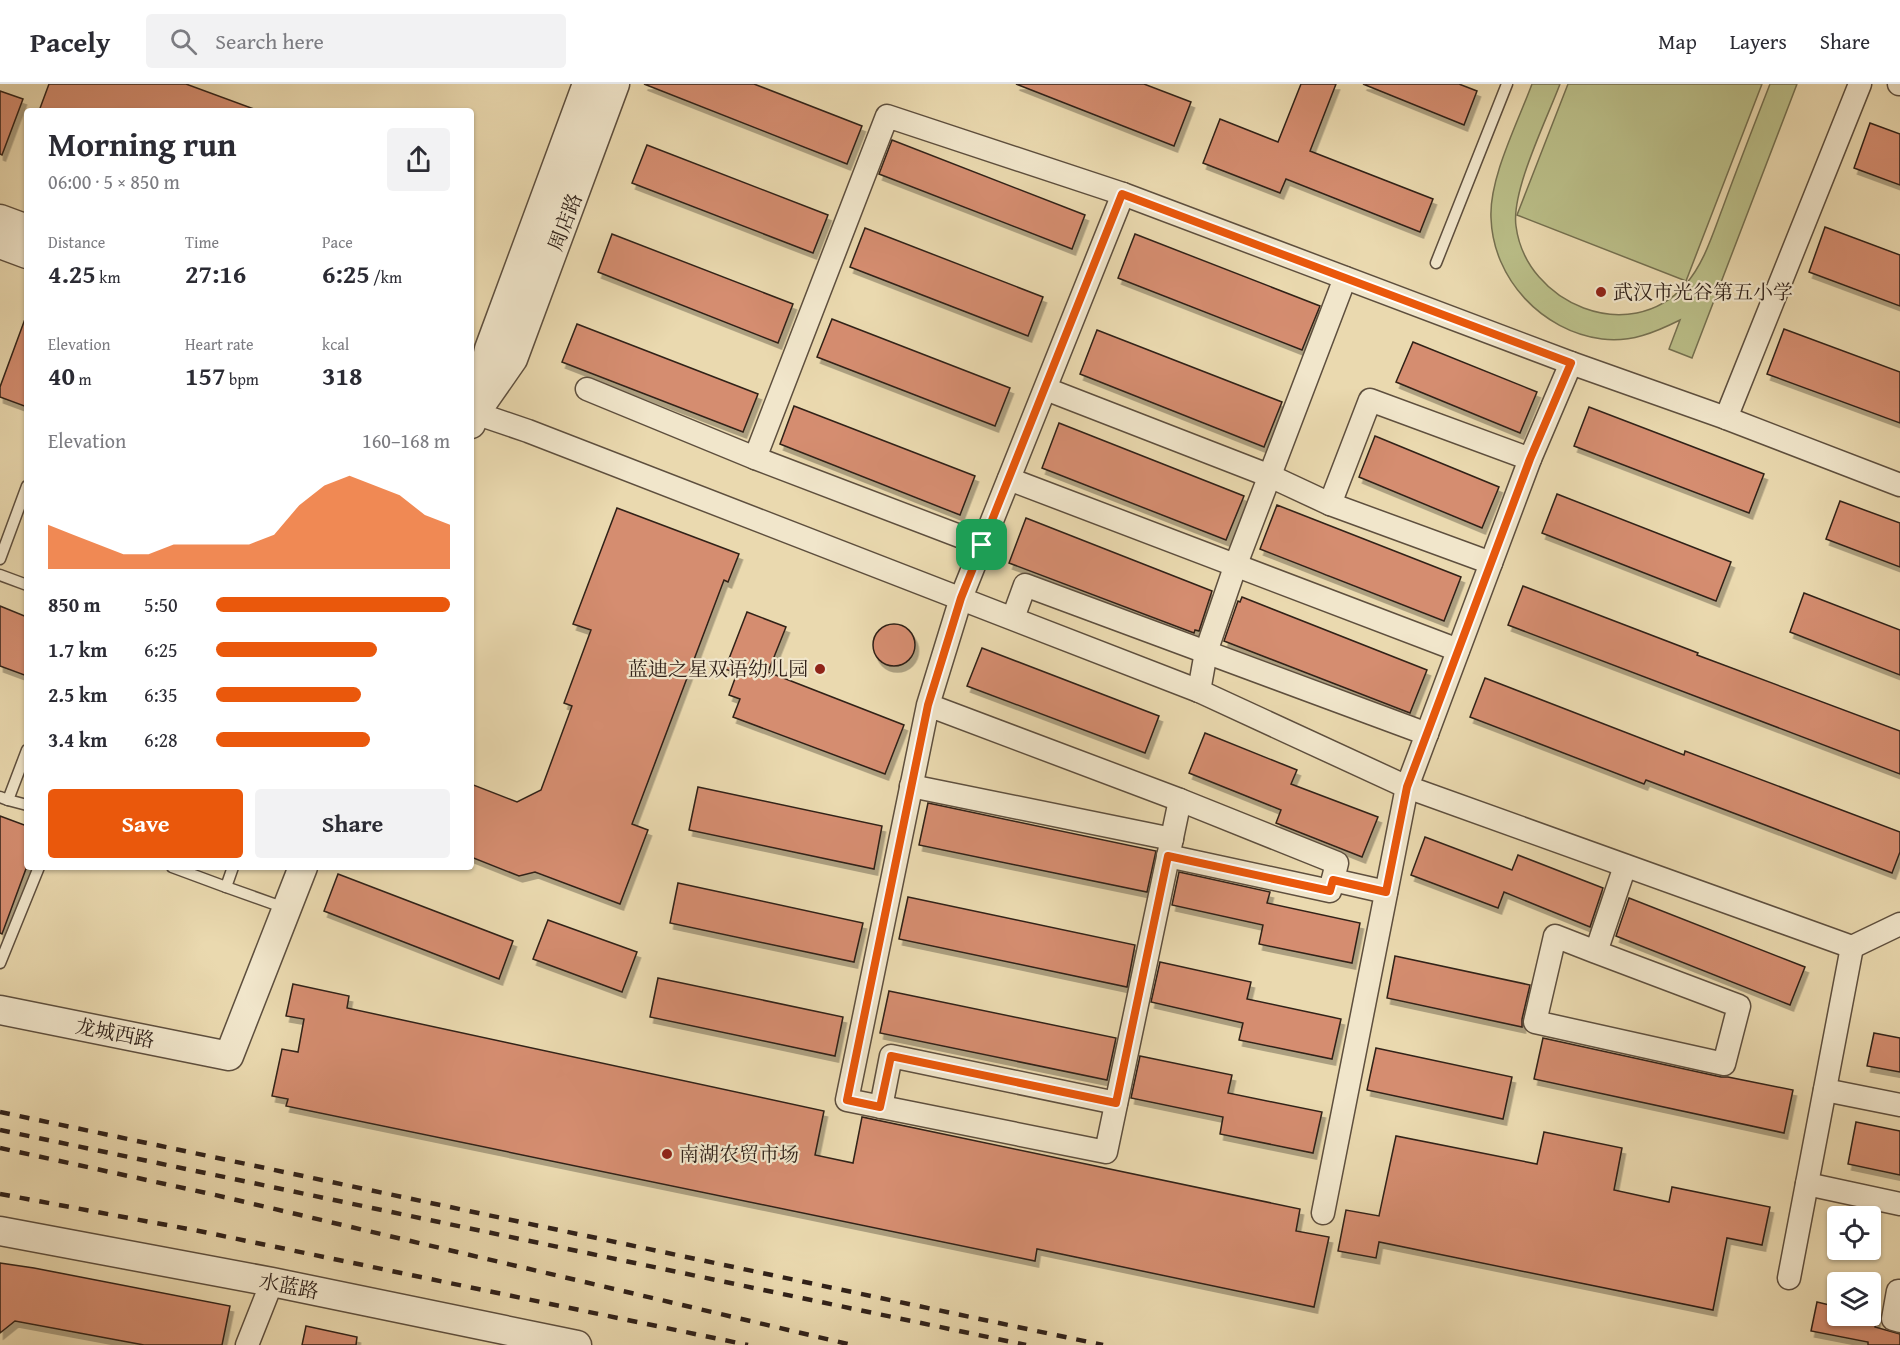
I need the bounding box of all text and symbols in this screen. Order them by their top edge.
search box [146,14,566,68]
text: Pacely [30,21,110,62]
icon: search [167,25,200,58]
text: Search here [215,25,324,57]
text: Map [1658,26,1697,57]
text: Layers [1730,26,1787,57]
text: Share [1820,26,1870,57]
text: Morning run [48,120,237,168]
button: share [387,128,450,191]
text: 06:00 · 5 × 850 m [48,167,180,196]
street label: 周店路 [540,189,589,255]
text: Distance [48,230,105,254]
text: Time [185,230,219,254]
text: Pace [322,230,353,254]
text: 4.25 [48,254,96,293]
text: 27:16 [185,254,246,293]
text: 6:25 [322,254,370,293]
text: km [96,265,120,289]
text: /km [370,265,402,289]
place label: 武汉市光谷第五小学 [1613,277,1793,306]
marker: 武汉市光谷第五小学 [1594,285,1608,299]
text: Elevation [48,332,111,356]
text: Heart rate [185,332,254,356]
text: kcal [322,332,349,356]
text: 40 [48,356,75,395]
text: 157 [185,356,225,395]
text: 318 [322,356,362,395]
text: m [75,367,92,391]
text: bpm [225,367,259,391]
text: Elevation [48,426,126,455]
text: 160–168 m [362,426,450,455]
pin [956,519,1007,570]
icon: arrive [965,528,998,561]
text: 850 m [48,590,101,619]
text: 5:50 [144,590,178,619]
text: 1.7 km [48,635,107,664]
text: 6:25 [144,635,178,664]
place label: 蓝迪之星双语幼儿园 [628,654,808,683]
marker: 蓝迪之星双语幼儿园 [813,662,827,676]
text: 2.5 km [48,680,107,709]
text: 6:35 [144,680,178,709]
text: 3.4 km [48,725,107,754]
text: 6:28 [144,725,178,754]
button: Save [48,789,243,858]
button: Share [255,789,450,858]
street label: 龙城西路 [73,1011,157,1054]
place label: 南湖农贸市场 [679,1139,799,1168]
marker: 南湖农贸市场 [660,1147,674,1161]
map controls [1827,1206,1881,1326]
button: locate [1827,1206,1881,1260]
street label: 水蓝路 [257,1266,321,1305]
button: layers [1827,1272,1881,1326]

